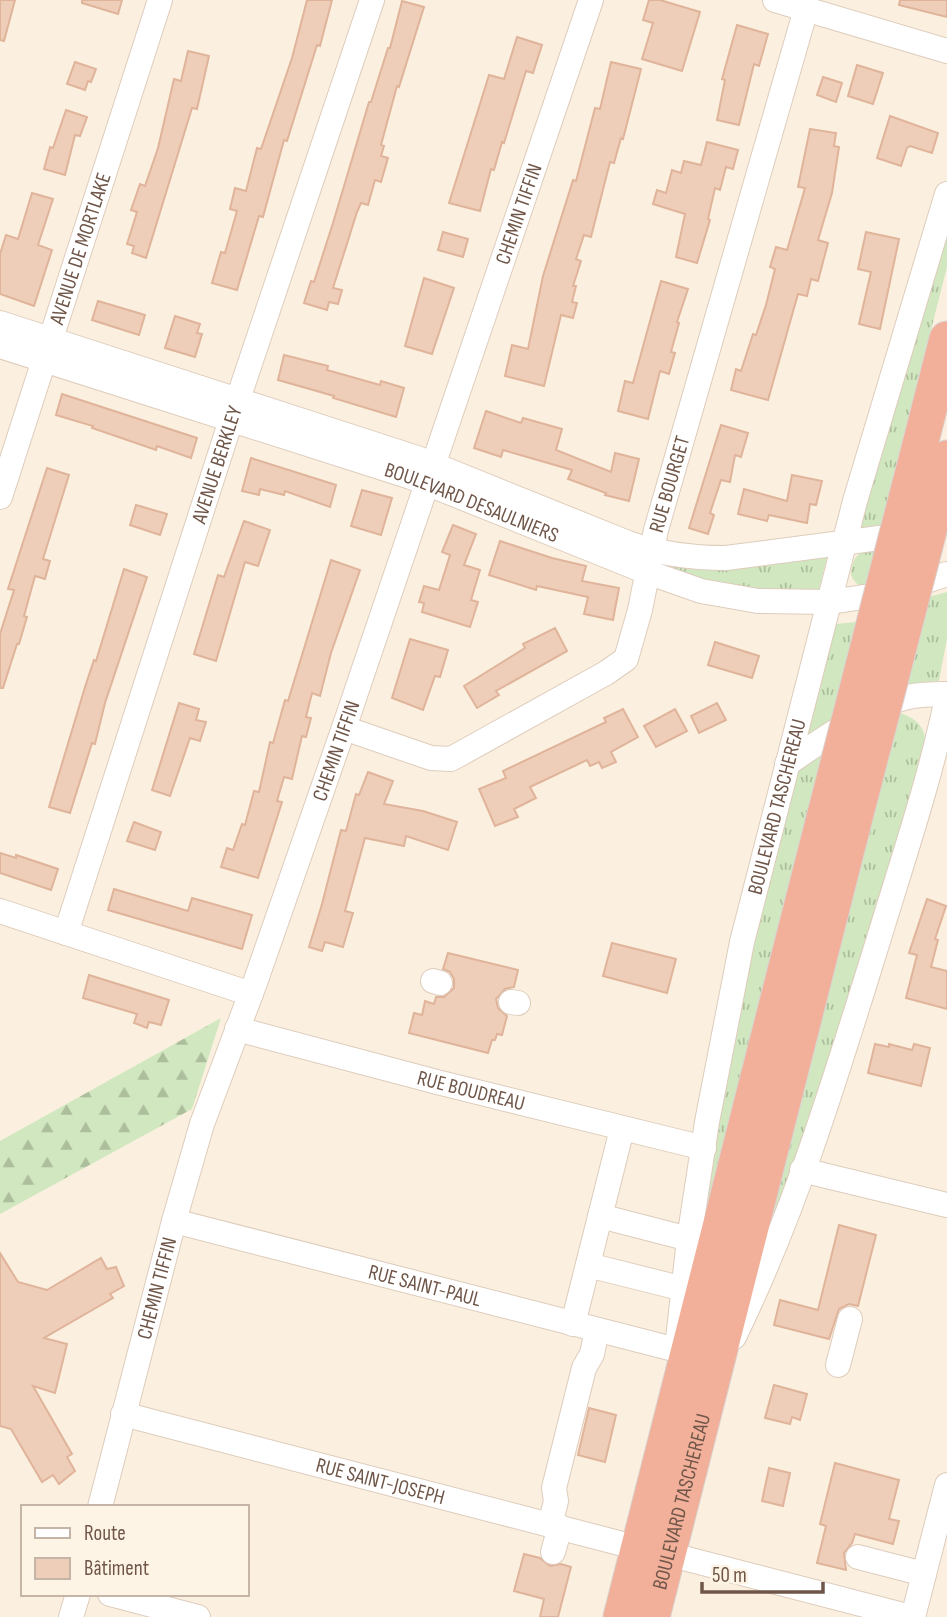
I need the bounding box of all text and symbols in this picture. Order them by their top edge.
street label: CHEMIN TIFFIN [490,160,547,267]
street label: AVENUE DE MORTLAKE [44,170,116,328]
street label: AVENUE BERKLEY [186,402,247,527]
street label: RUE BOURGET [643,432,695,535]
street label: BOULEVARD DESAULNIERS [382,457,562,548]
street label: CHEMIN TIFFIN [307,697,365,804]
street label: BOULEVARD TASCHEREAU [742,716,811,897]
street label: RUE BOUDREAU [415,1065,527,1116]
street label: CHEMIN TIFFIN [131,1234,182,1342]
street label: RUE SAINT-PAUL [366,1259,484,1312]
street label: BOULEVARD TASCHEREAU [647,1411,716,1592]
street label: RUE SAINT-JOSEPH [313,1452,448,1510]
legend [21,1505,248,1596]
text: Route [84,1521,126,1546]
scale bar [702,1550,823,1594]
text: Bâtiment [84,1556,149,1581]
text: 50 m [712,1563,747,1588]

